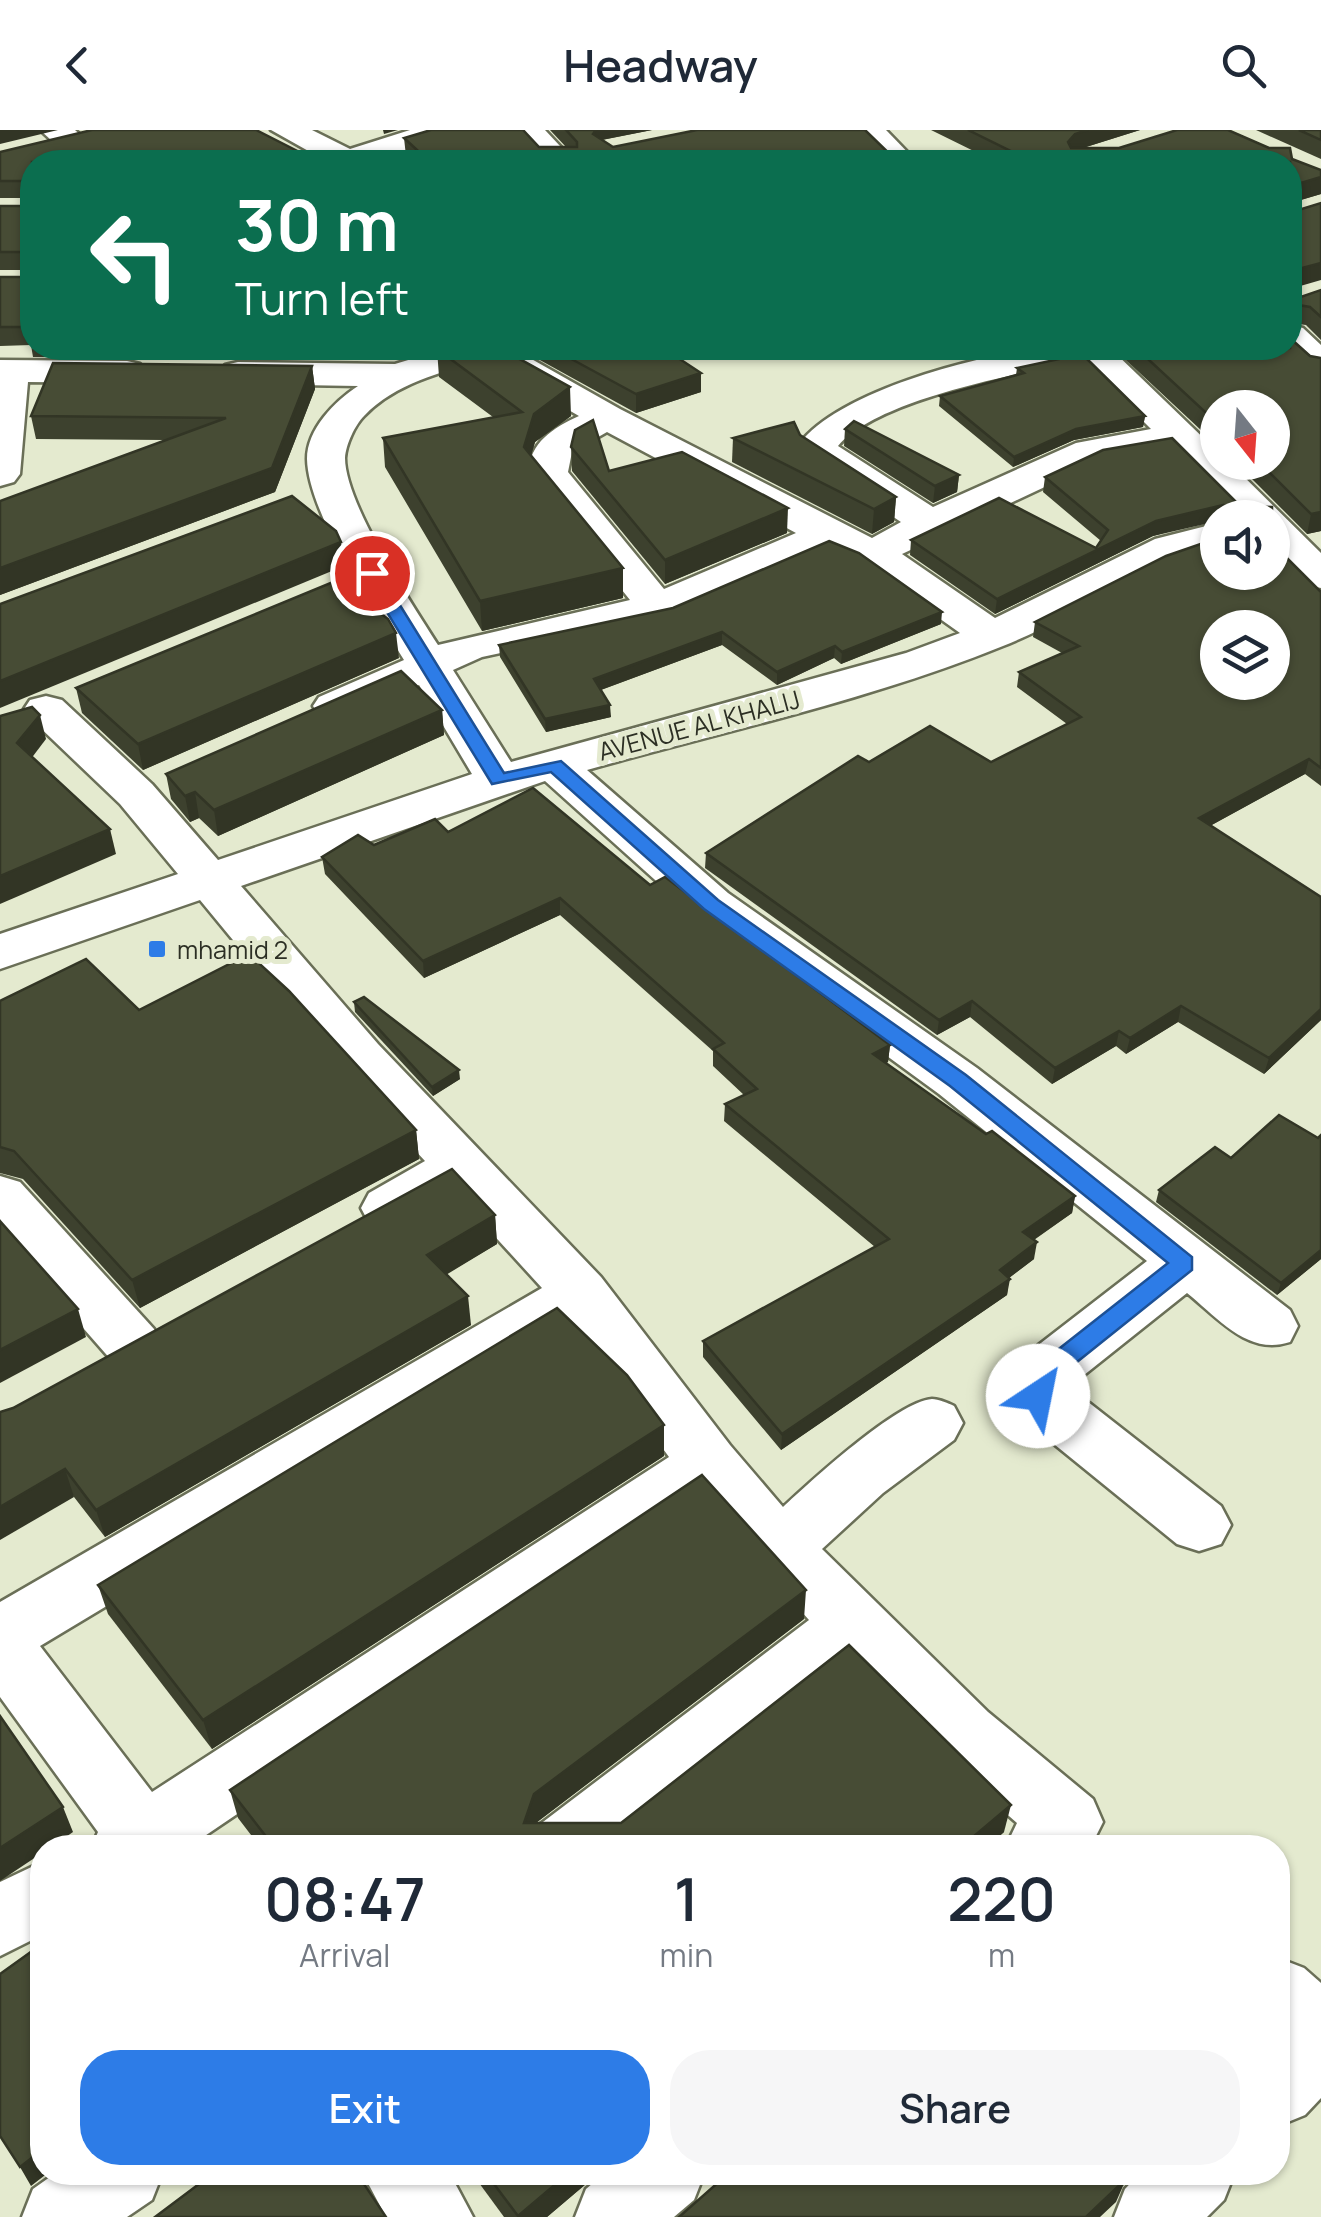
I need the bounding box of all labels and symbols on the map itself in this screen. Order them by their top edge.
north arrow [1200,390,1290,480]
pin [330,531,415,616]
street label: AVENUE AL KHALIJ [594,681,804,769]
place label: mhamid 2 [177,932,288,967]
marker: mhamid 2 [146,938,168,960]
position arrow [986,1344,1090,1448]

